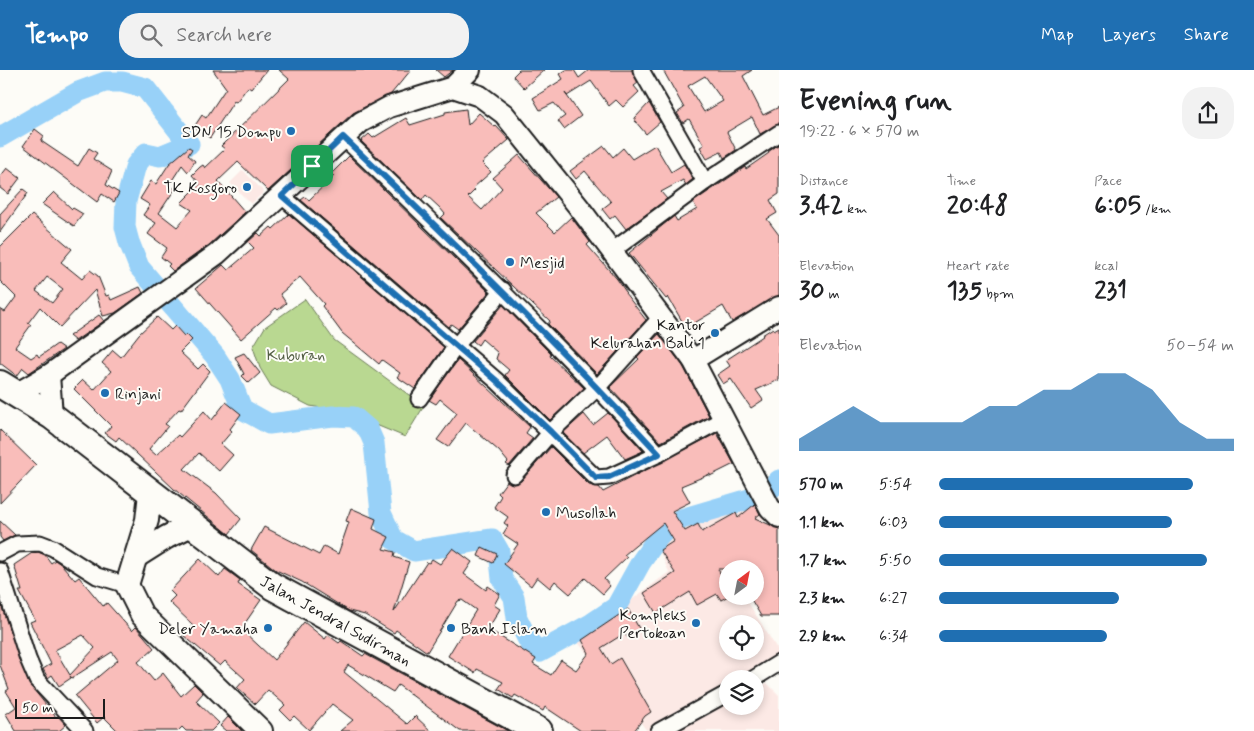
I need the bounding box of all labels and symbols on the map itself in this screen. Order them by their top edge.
place label: SDN 15 Dompu [182,122,281,143]
marker: SDN 15 Dompu [285,125,297,137]
pin [291,145,333,187]
place label: TK Kosgoro [164,178,237,200]
marker: TK Kosgoro [241,181,253,193]
place label: Mesjid [520,253,565,274]
marker: Mesjid [504,256,516,268]
place label: Kantor Kelurahan Bali 1 [591,315,705,354]
marker: Kantor Kelurahan Bali 1 [709,327,721,339]
park label: Kuburan [267,345,325,366]
place label: Rinjani [115,384,161,405]
marker: Rinjani [99,387,111,399]
place label: Musollah [556,503,616,524]
marker: Musollah [540,506,552,518]
north arrow [719,560,764,605]
street label: Jalan Jendral Sudirman [256,571,415,672]
place label: Kompleks Pertokoan [619,605,686,644]
marker: Kompleks Pertokoan [690,617,702,629]
place label: Deler Yamaha [158,619,258,640]
place label: Bank Islam [461,619,547,640]
marker: Deler Yamaha [262,622,274,634]
marker: Bank Islam [445,622,457,634]
scale bar [15,696,105,719]

